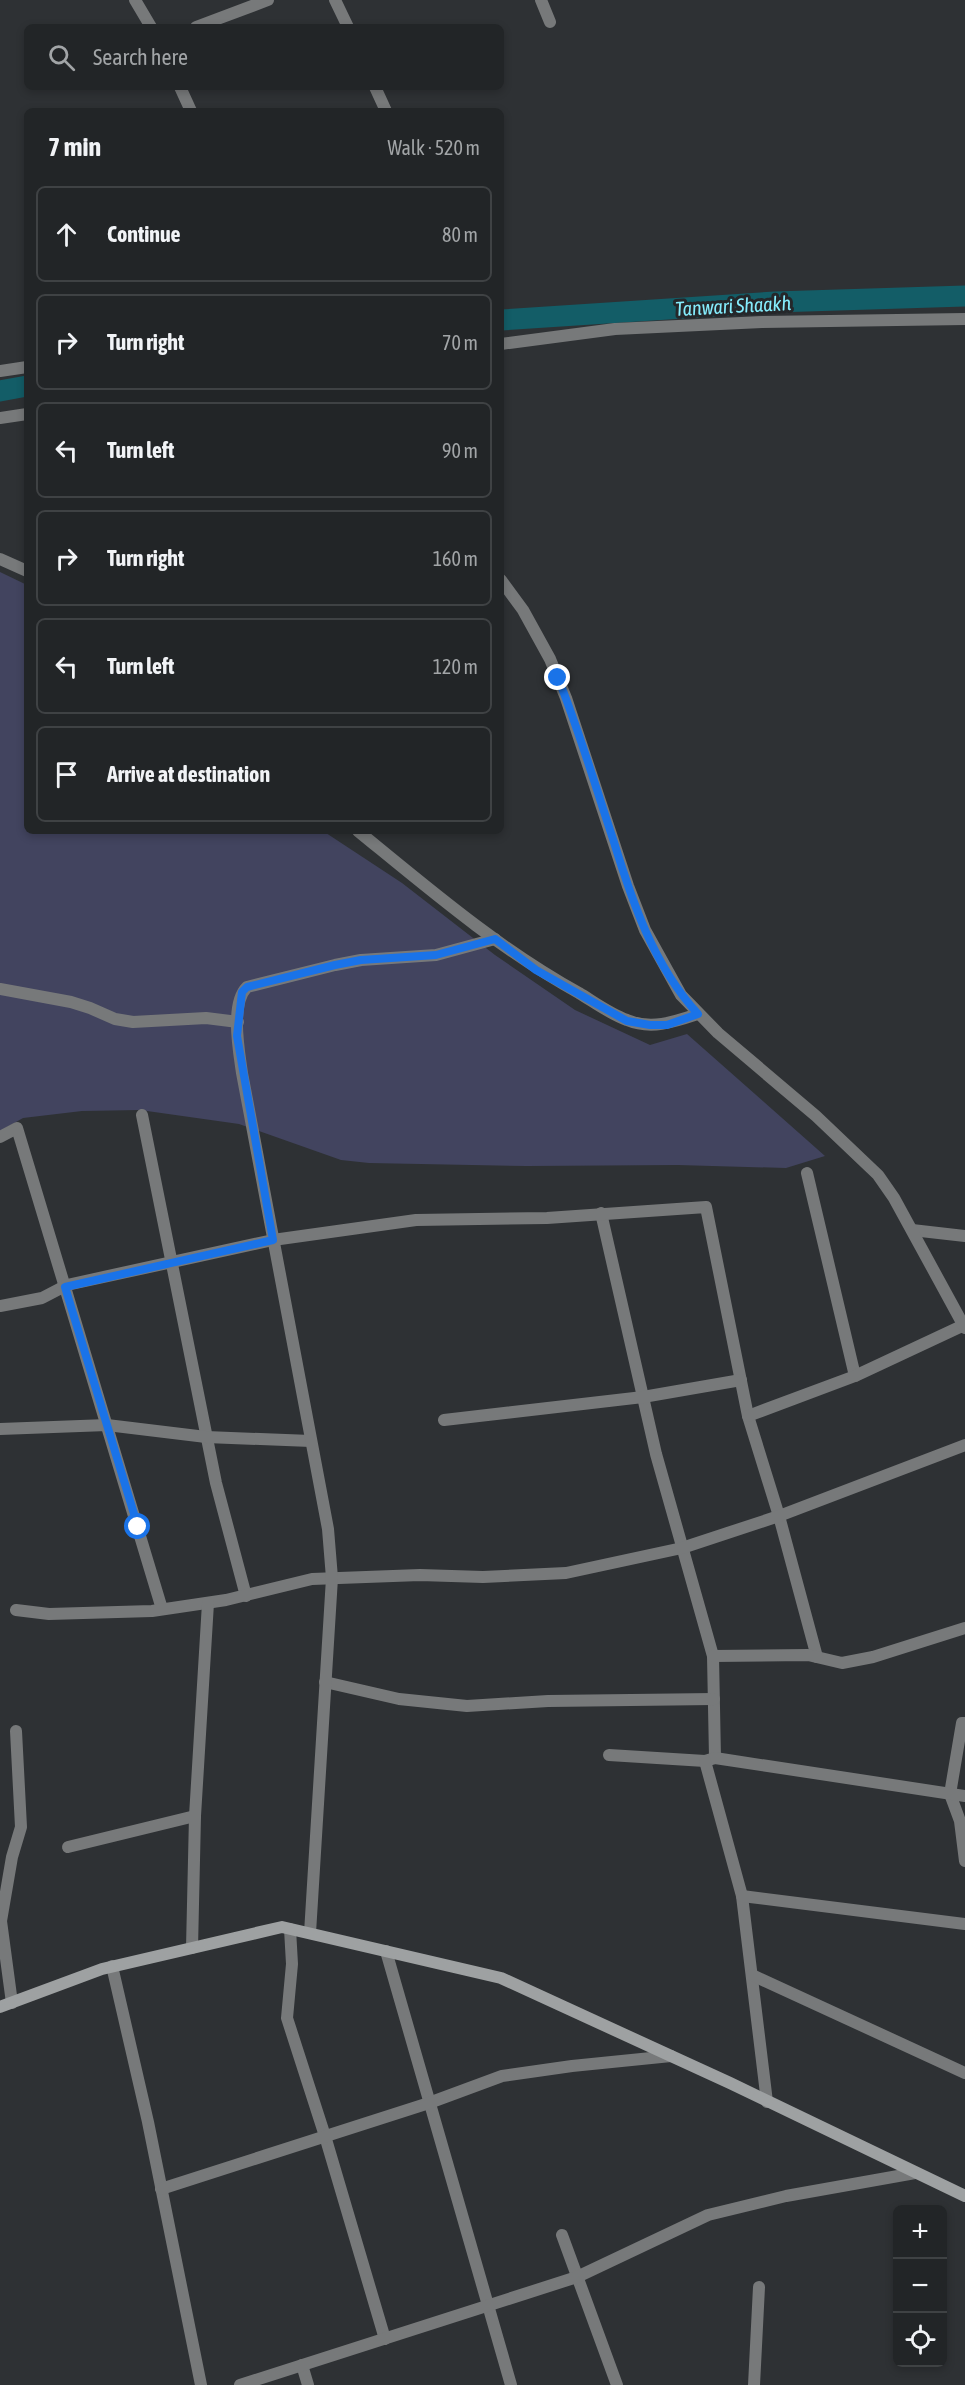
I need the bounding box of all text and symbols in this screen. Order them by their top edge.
search box [24,24,504,90]
icon: search [45,41,78,74]
text: Search here [93,44,188,70]
text: 7 min [48,132,101,162]
text: Walk · 520 m [388,136,480,159]
icon: ahead [50,218,83,251]
text: Continue [107,221,181,247]
text: 80 m [442,223,478,246]
water label: Tanwari Shaakh [674,291,792,320]
icon: right [50,326,83,359]
text: Turn right [107,329,184,355]
text: 70 m [442,331,478,354]
icon: left [50,434,83,467]
text: Turn left [107,437,174,463]
text: 90 m [442,439,478,462]
icon: right [50,542,83,575]
text: Turn right [107,545,184,571]
text: 160 m [433,547,478,570]
icon: left [50,650,83,683]
text: Turn left [107,653,174,679]
text: 120 m [433,655,478,678]
route end [544,664,570,690]
icon: arrive [50,758,83,791]
text: Arrive at destination [107,761,270,787]
route start [124,1513,150,1539]
map controls [893,2205,947,2367]
button: + [893,2205,947,2259]
button: − [893,2259,947,2313]
button: locate [893,2313,947,2367]

